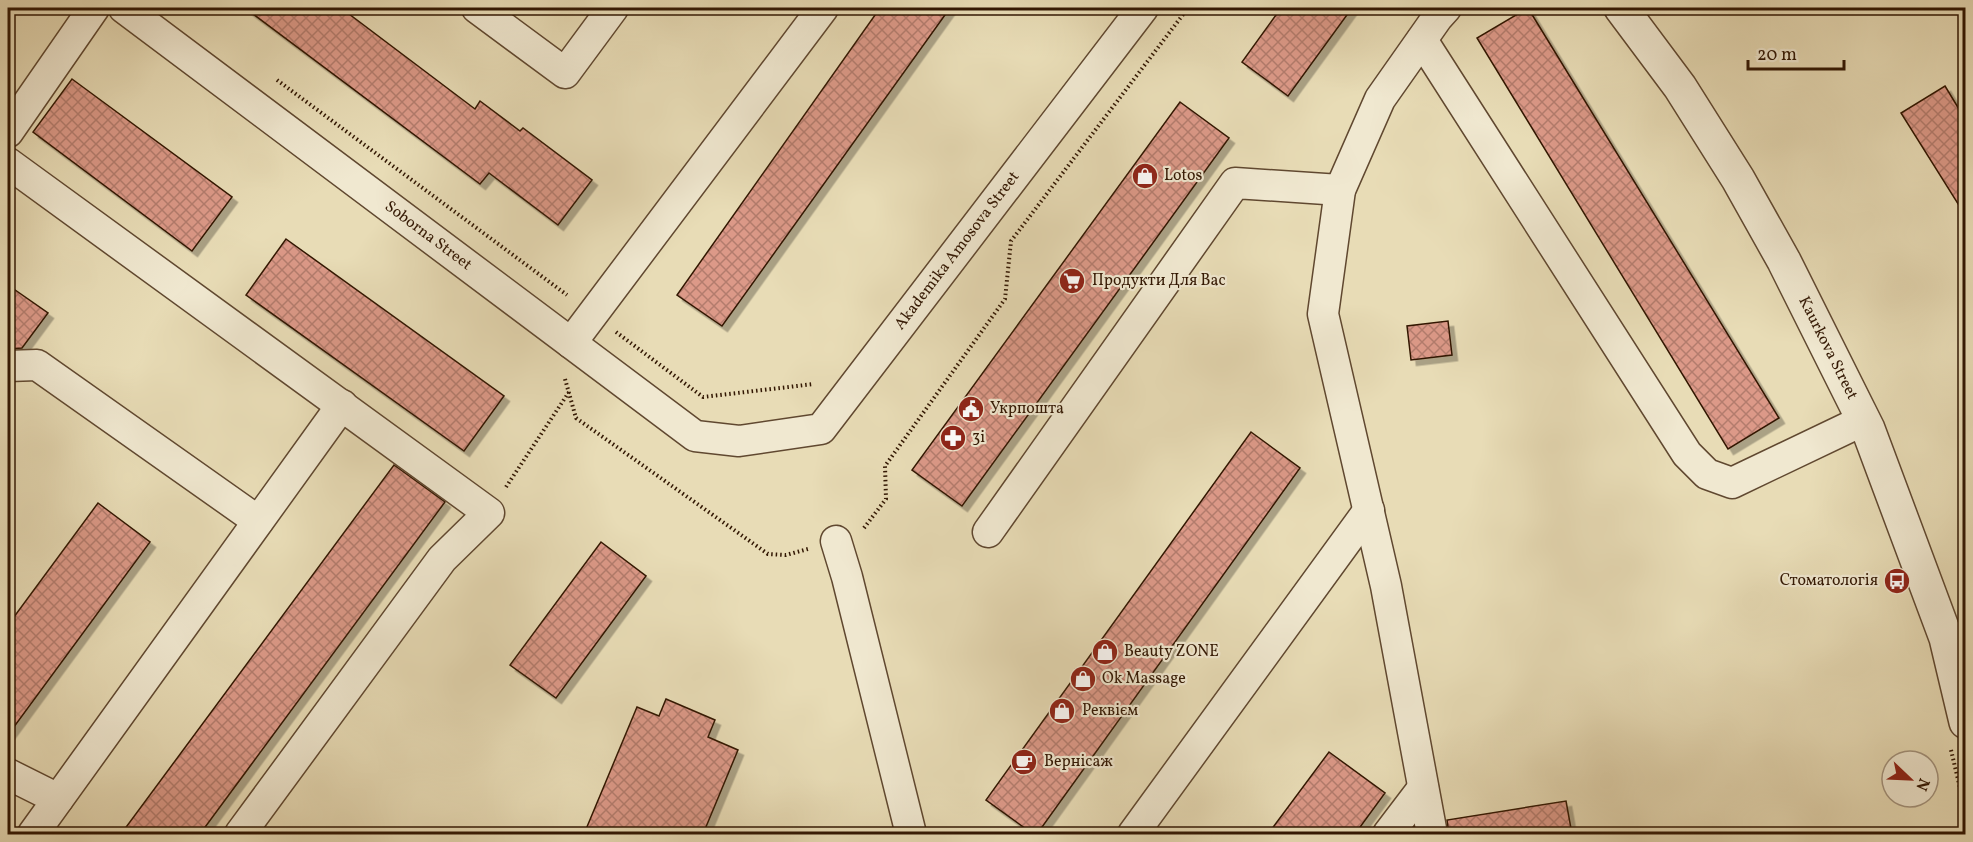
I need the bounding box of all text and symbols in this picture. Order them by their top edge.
scale bar [1748,33,1844,71]
text: 20 m [1757,43,1797,68]
shop icon: Lotos [1130,161,1160,191]
place label: Lotos [1164,165,1202,187]
street label: Akademika Amosova Street [889,167,1025,335]
street label: Soborna Street [380,196,477,276]
supermarket icon: Продукти Для Вас [1057,266,1087,296]
place label: Продукти Для Вас [1092,270,1226,292]
street label: Kaurkova Street [1793,293,1863,404]
public building icon: Укрпошта [956,394,986,424]
place label: Укрпошта [990,398,1064,420]
pharmacy icon: 3i [938,423,968,453]
place label: 3i [972,427,985,449]
bus stop icon: Стоматологія [1882,566,1912,596]
place label: Стоматологія [1780,570,1878,592]
shop icon: Beauty ZONE [1090,637,1120,667]
place label: Beauty ZONE [1124,641,1219,663]
shop icon: Ok Massage [1068,664,1098,694]
place label: Ok Massage [1102,668,1186,690]
shop icon: Реквієм [1047,696,1077,726]
place label: Реквієм [1082,700,1138,722]
cafe icon: Вернісаж [1009,747,1039,777]
north arrow [1880,749,1940,809]
place label: Вернісаж [1044,751,1113,773]
text: N [1909,774,1934,794]

